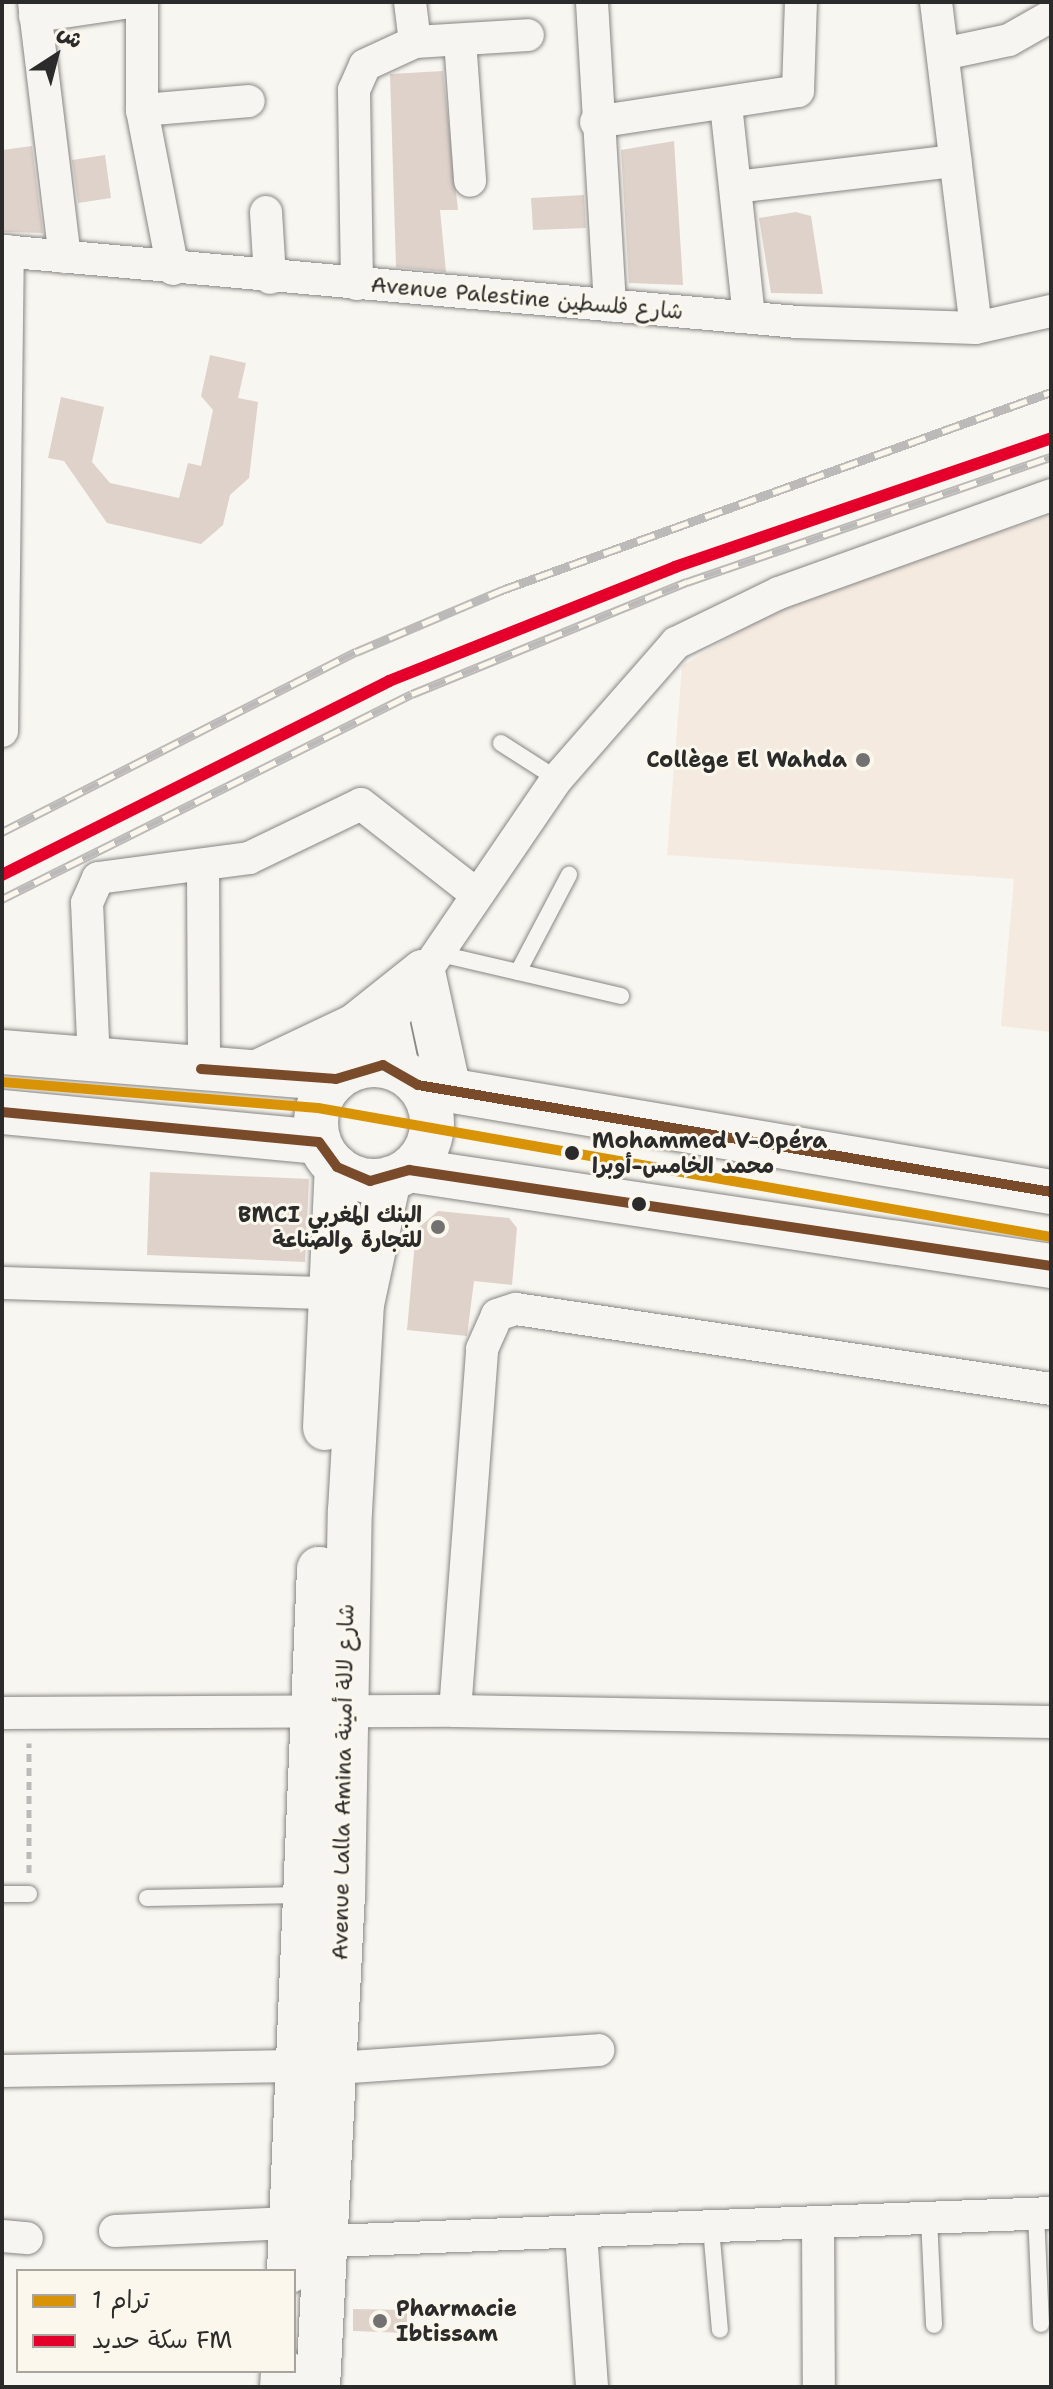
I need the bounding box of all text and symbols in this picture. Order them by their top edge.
north arrow [16,16,96,96]
text: ش [52,17,89,55]
street label: Avenue Palestine شارع فلسطين [370,271,684,325]
place label: Collège El Wahda [646,747,847,773]
marker: Collège El Wahda [854,751,872,769]
place label: Mohammed V-Opéra محمد الخامس-أوبرا [592,1127,827,1178]
marker: Mohammed V-Opéra محمد الخامس-أوبرا [559,1140,585,1166]
unlabelled marker [631,1196,647,1212]
place label: BMCI البنك المغربي للتجارة والصناعة [238,1201,422,1252]
marker: BMCI البنك المغربي للتجارة والصناعة [429,1218,447,1236]
street label: Avenue Lalla Amina شارع لالة أمينة [327,1604,359,1960]
legend [16,2269,296,2373]
text: ترام 1 [92,2284,149,2316]
place label: Pharmacie Ibtissam [396,2295,517,2346]
marker: Pharmacie Ibtissam [371,2312,389,2330]
text: سكة حديد FM [92,2324,232,2356]

